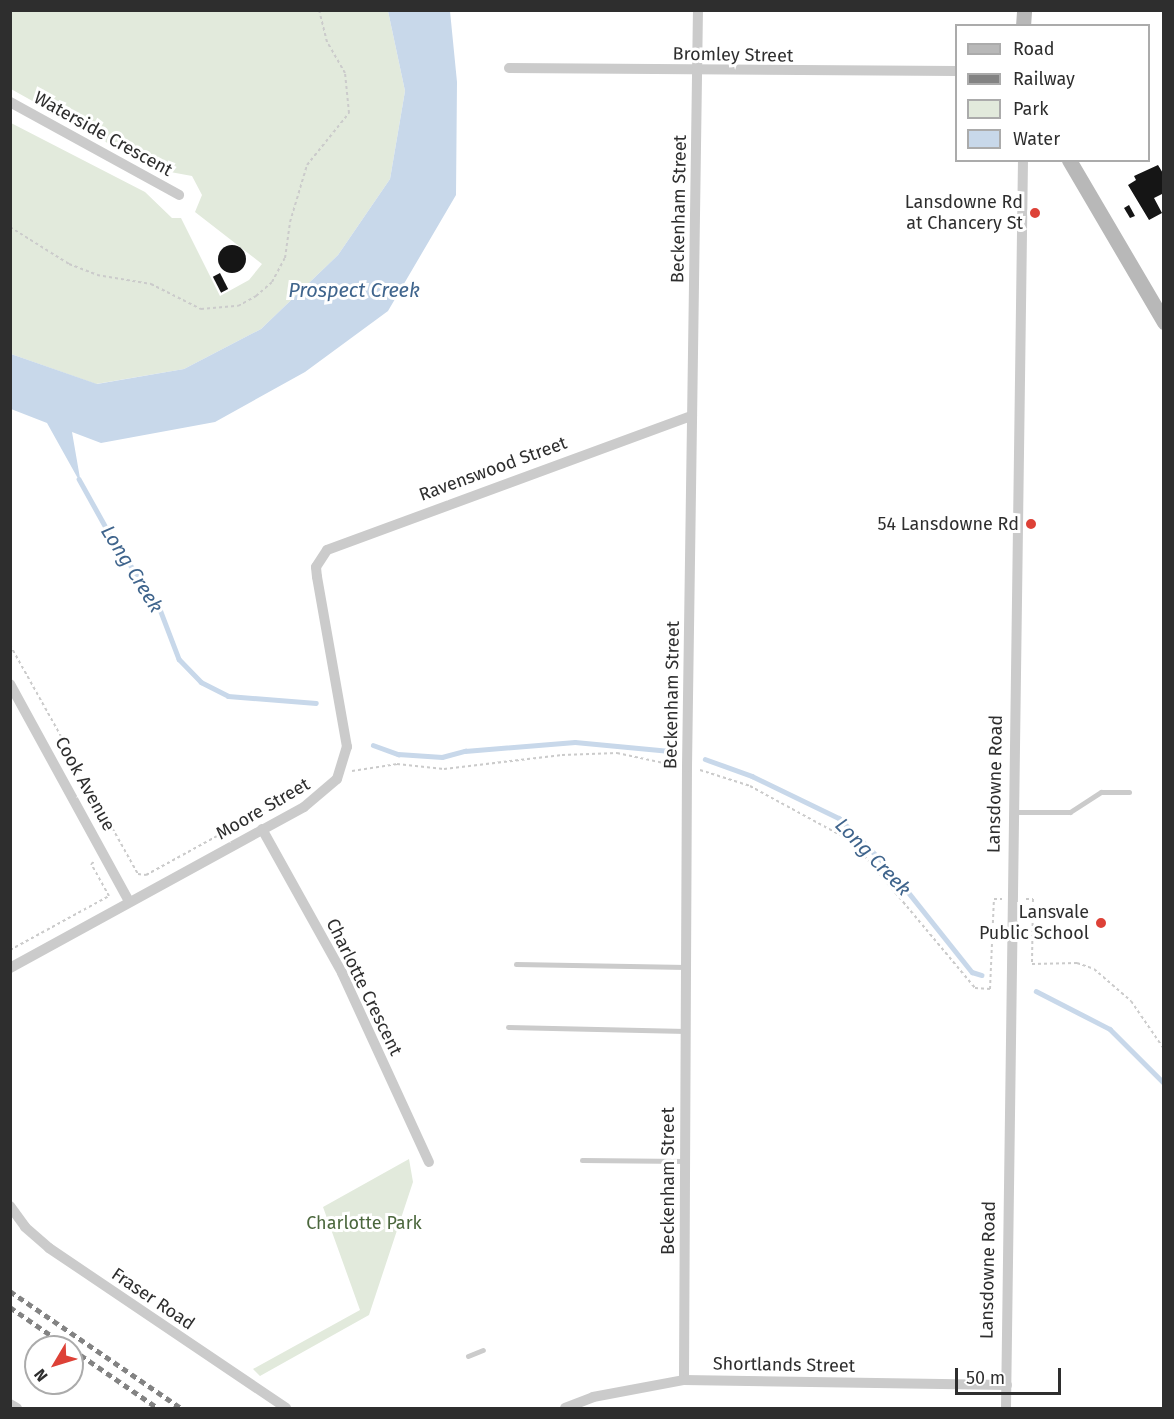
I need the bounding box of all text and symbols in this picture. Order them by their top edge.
legend [955,24,1150,162]
text: Road [1013,38,1055,60]
street label: Bromley Street [672,43,794,67]
text: Railway [1013,68,1075,90]
street label: Waterside Crescent [30,87,176,181]
text: Park [1013,98,1048,120]
text: Water [1013,128,1060,150]
street label: Beckenham Street [667,135,691,283]
place label: Lansdowne Rd at Chancery St [905,192,1023,234]
marker: Lansdowne Rd at Chancery St [1028,206,1042,220]
water label: Prospect Creek [288,278,420,302]
street label: Ravenswood Street [416,432,570,506]
place label: 54 Lansdowne Rd [877,513,1019,535]
marker: 54 Lansdowne Rd [1024,517,1038,531]
water label: Long Creek [96,521,168,617]
street label: Beckenham Street [660,621,684,769]
street label: Lansdowne Road [983,715,1007,853]
street label: Cook Avenue [50,733,120,835]
street label: Moore Street [212,773,314,845]
water label: Long Creek [830,813,916,901]
place label: Lansvale Public School [979,902,1089,944]
street label: Charlotte Crescent [321,915,407,1059]
marker: Lansvale Public School [1094,916,1108,930]
street label: Beckenham Street [657,1107,679,1255]
street label: Lansdowne Road [976,1201,1000,1339]
park label: Charlotte Park [306,1212,422,1234]
street label: Fraser Road [107,1263,199,1335]
north arrow [24,1335,84,1395]
street label: Shortlands Street [713,1353,855,1377]
scale bar [958,1356,1064,1394]
text: N [30,1365,52,1385]
text: 50 m [966,1367,1005,1389]

